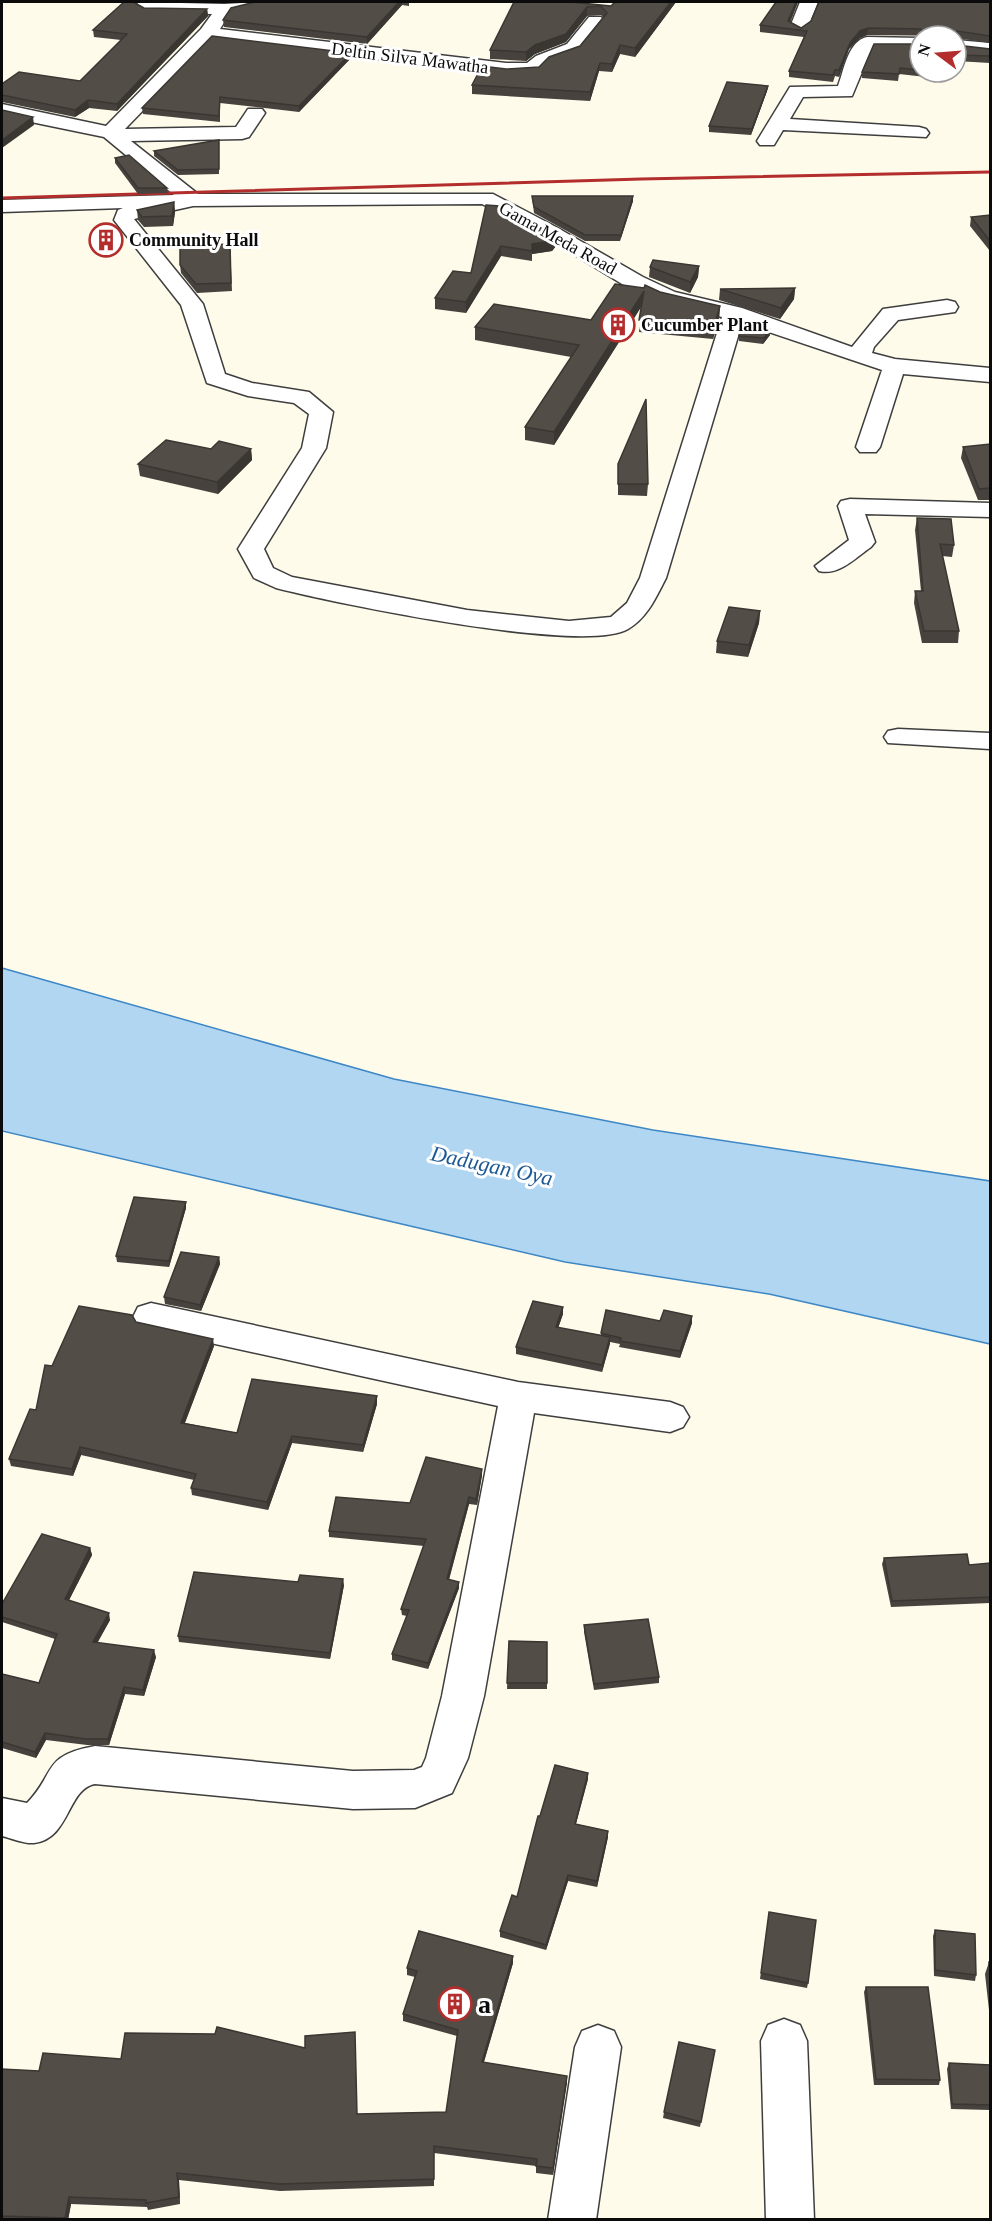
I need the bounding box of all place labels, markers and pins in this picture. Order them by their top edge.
building icon: Community Hall [88,222,124,258]
place label: Community Hall [129,230,259,250]
building icon: Cucumber Plant [600,307,636,343]
place label: Cucumber Plant [641,315,768,335]
building icon: a [437,1986,473,2022]
place label: a [478,1990,491,2019]

